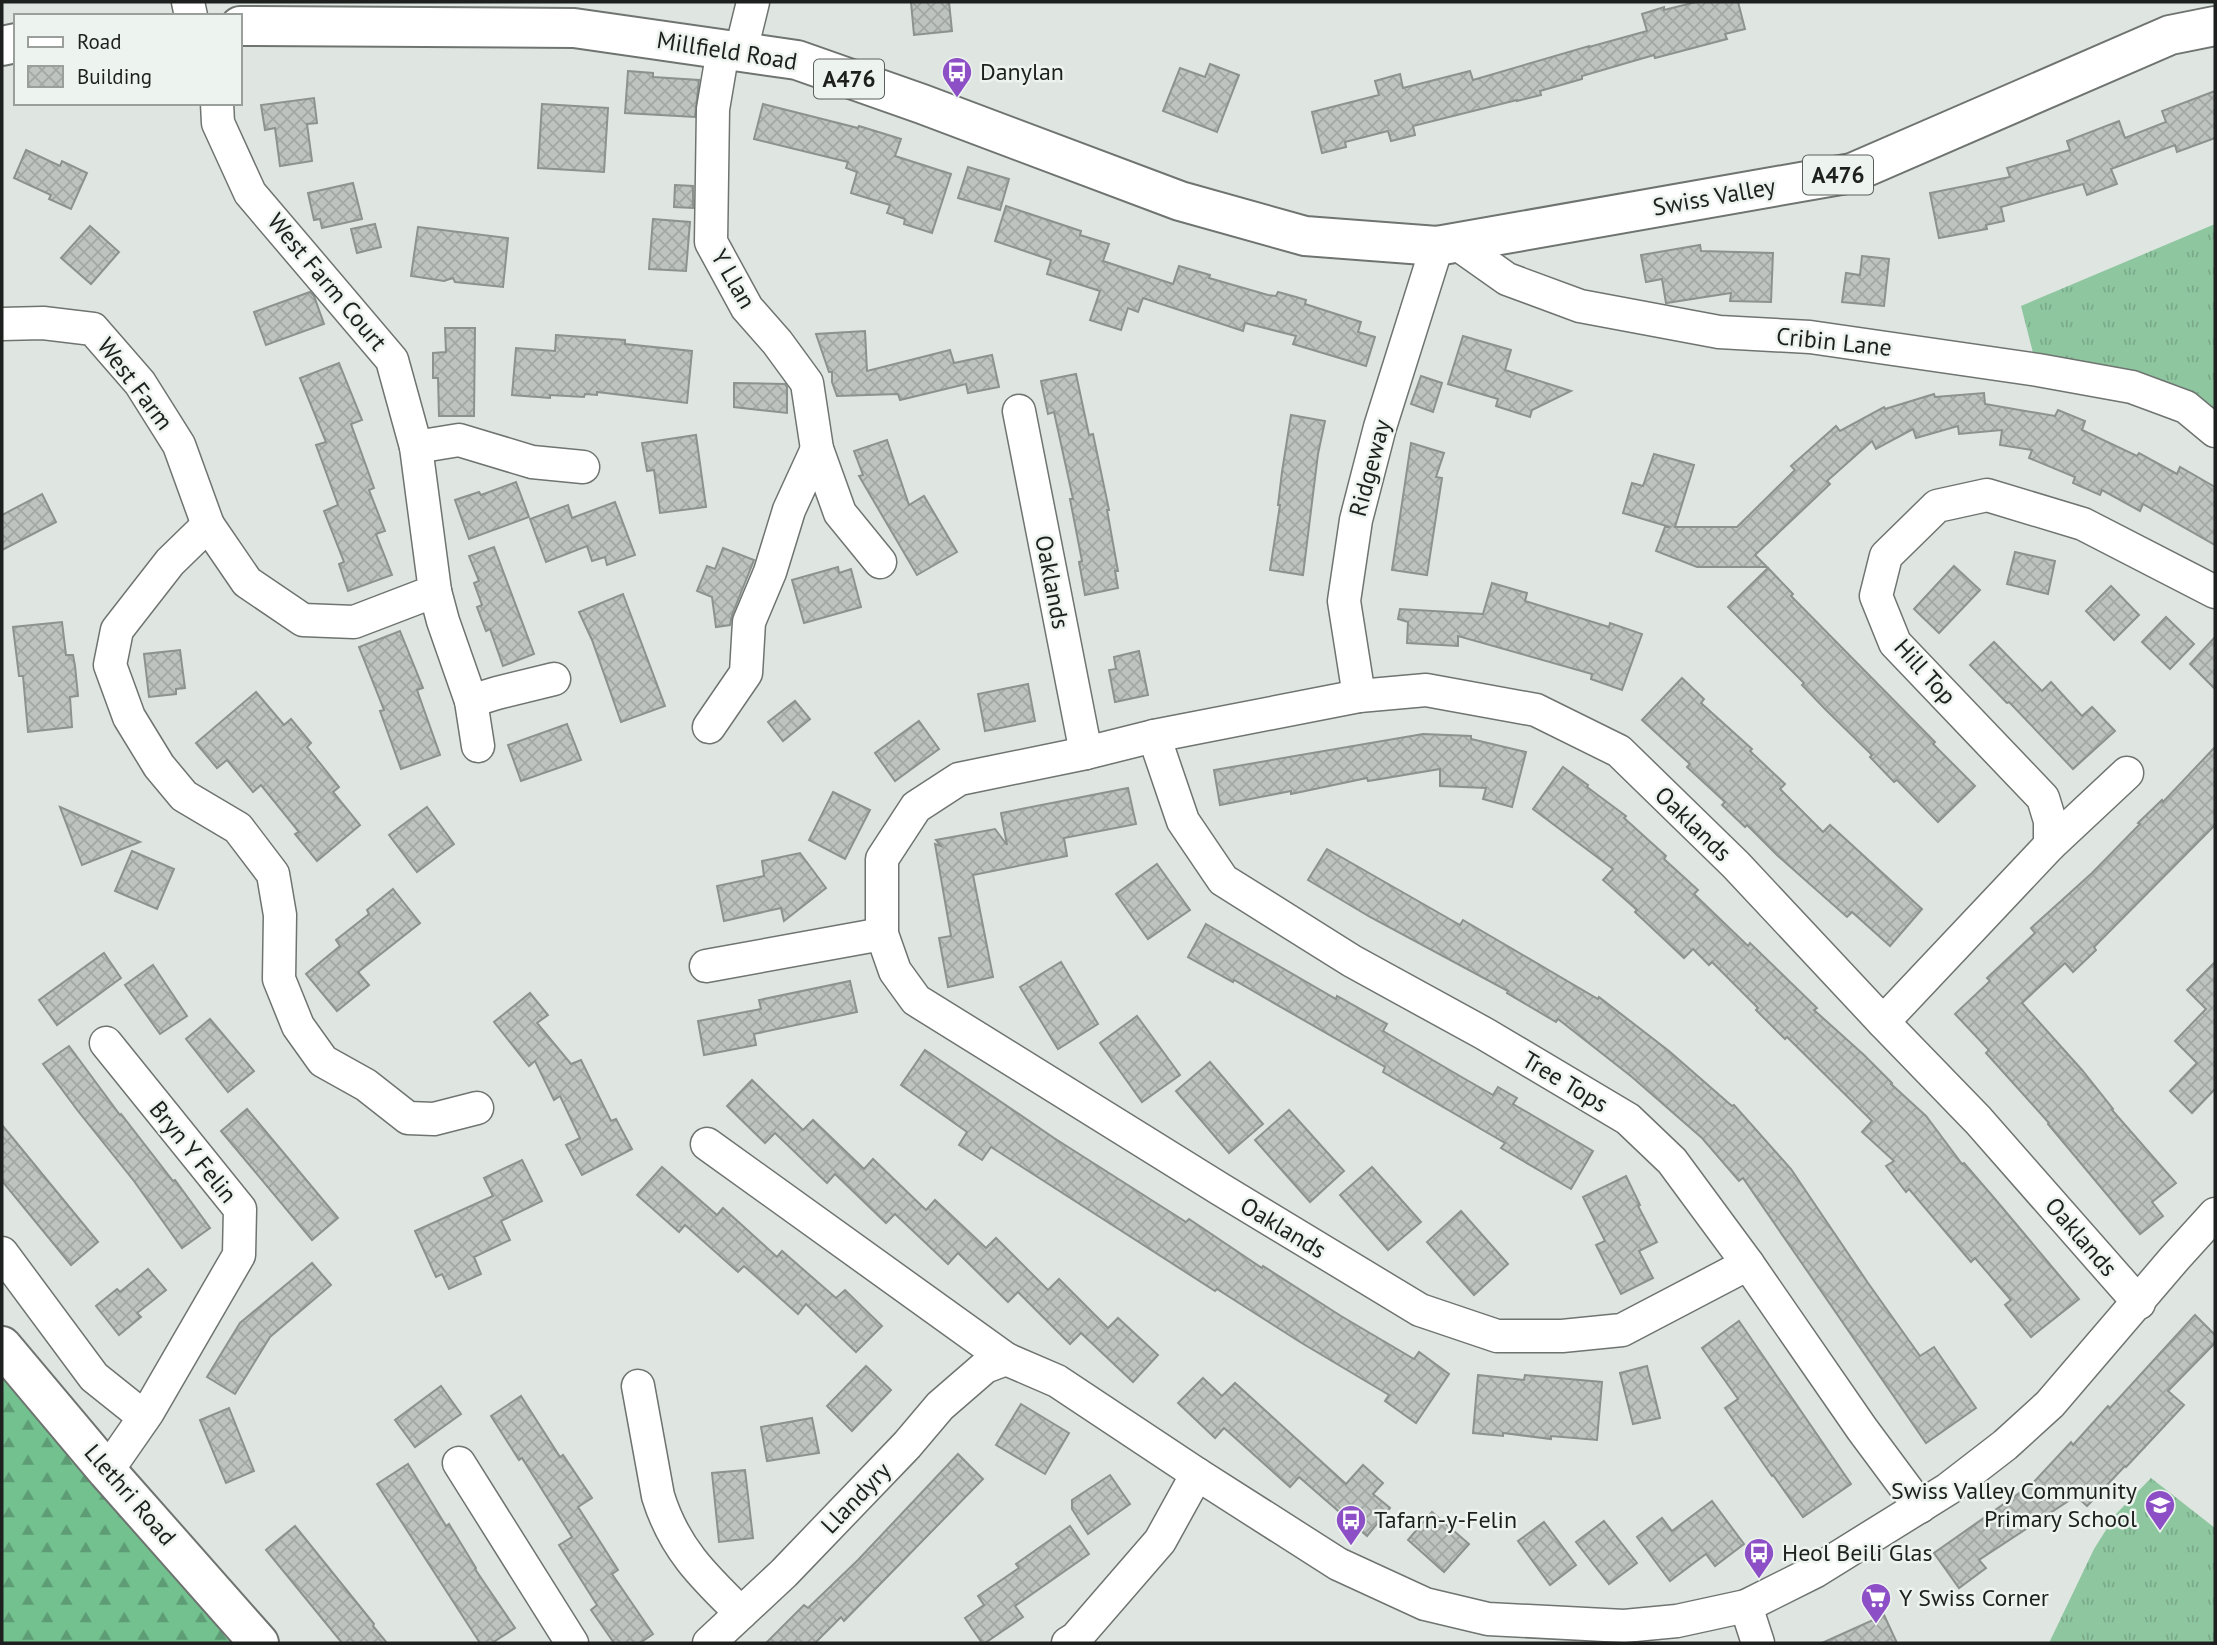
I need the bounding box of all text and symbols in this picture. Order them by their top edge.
legend [14,14,242,105]
street label: Millfield Road [655,24,799,77]
text: Road [77,28,121,55]
bus stop icon: Danylan [940,55,974,99]
place label: Danylan [980,56,1064,87]
road number: A476 [814,60,884,99]
text: Building [77,63,152,90]
road number: A476 [1803,156,1873,194]
street label: Swiss Valley [1650,170,1778,223]
street label: West Farm Court [261,207,394,357]
street label: Y Llan [704,243,763,314]
street label: Cribin Lane [1775,320,1893,363]
street label: West Farm [91,331,180,436]
street label: Ridgeway [1342,416,1397,520]
street label: Oaklands [1028,532,1077,631]
street label: Hill Top [1888,632,1963,711]
street label: Oaklands [1648,780,1738,868]
street label: Tree Tops [1517,1044,1614,1119]
street label: Bryn Y Felin [143,1094,244,1209]
street label: Oaklands [1235,1190,1332,1265]
street label: Oaklands [2039,1191,2124,1283]
street label: Llethri Road [78,1437,183,1552]
street label: Llandyry [814,1455,897,1540]
place label: Swiss Valley Community Primary School [1891,1475,2137,1534]
school or university icon: Swiss Valley Community Primary School [2143,1488,2177,1532]
bus stop icon: Tafarn-y-Felin [1334,1503,1368,1547]
place label: Tafarn-y-Felin [1374,1504,1517,1535]
bus stop icon: Heol Beili Glas [1742,1536,1776,1580]
place label: Heol Beili Glas [1782,1537,1933,1568]
supermarket icon: Y Swiss Corner [1859,1581,1893,1625]
place label: Y Swiss Corner [1899,1582,2049,1613]

